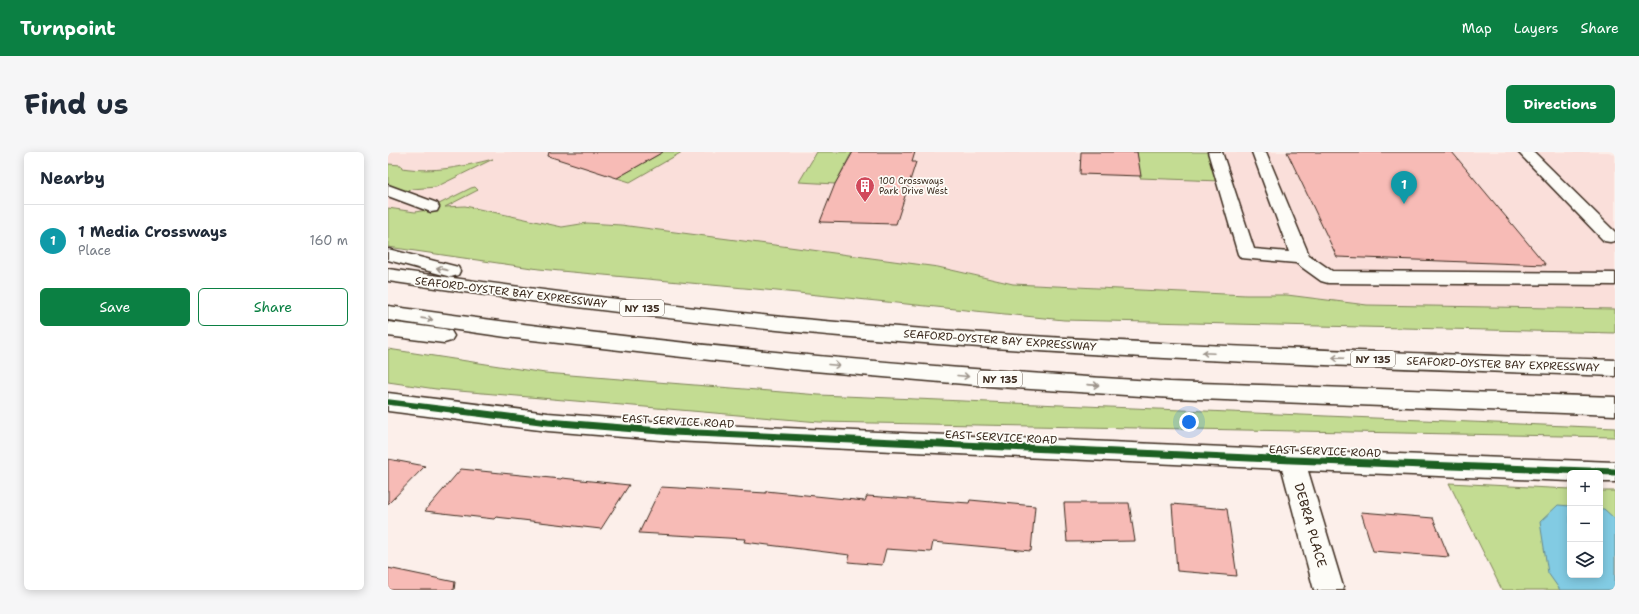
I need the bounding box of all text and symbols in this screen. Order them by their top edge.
text: Turnpoint [20,16,116,41]
text: Map [1462,19,1492,37]
text: Layers [1514,19,1558,37]
text: Share [1580,19,1619,37]
text: Find us [24,85,129,123]
button: Directions [1506,85,1615,123]
text: Nearby [40,167,105,189]
pin: 1 [1391,171,1417,204]
building icon: 100 Crossways Park Drive West [854,175,876,203]
place label: 100 Crossways Park Drive West [879,175,948,197]
text: 1 Media Crossways [78,222,227,242]
text: 1 [50,232,56,249]
text: 160 m [310,232,348,249]
text: Place [78,242,111,259]
one-way arrow [436,265,449,273]
street label: SEAFORD-OYSTER BAY EXPRESSWAY [414,273,608,312]
button: Save [40,288,190,326]
button: Share [198,288,348,326]
road number: NY 135 [620,300,664,316]
one-way arrow [420,315,433,322]
street label: SEAFORD-OYSTER BAY EXPRESSWAY [903,326,1097,355]
one-way arrow [1202,349,1215,357]
road number: NY 135 [1351,351,1395,367]
one-way arrow [1332,354,1345,362]
street label: SEAFORD-OYSTER BAY EXPRESSWAY [1406,354,1600,375]
one-way arrow [827,361,840,368]
road number: NY 135 [978,371,1022,387]
one-way arrow [956,372,969,379]
one-way arrow [1086,381,1099,388]
street label: EAST SERVICE ROAD [621,411,734,432]
your location [1179,412,1199,432]
street label: EAST SERVICE ROAD [944,427,1057,448]
street label: EAST SERVICE ROAD [1269,442,1381,461]
map controls [1567,470,1603,578]
button: + [1567,470,1603,506]
street label: DEBRA PLACE [1290,481,1331,569]
button: − [1567,506,1603,542]
button: layers [1567,542,1603,578]

